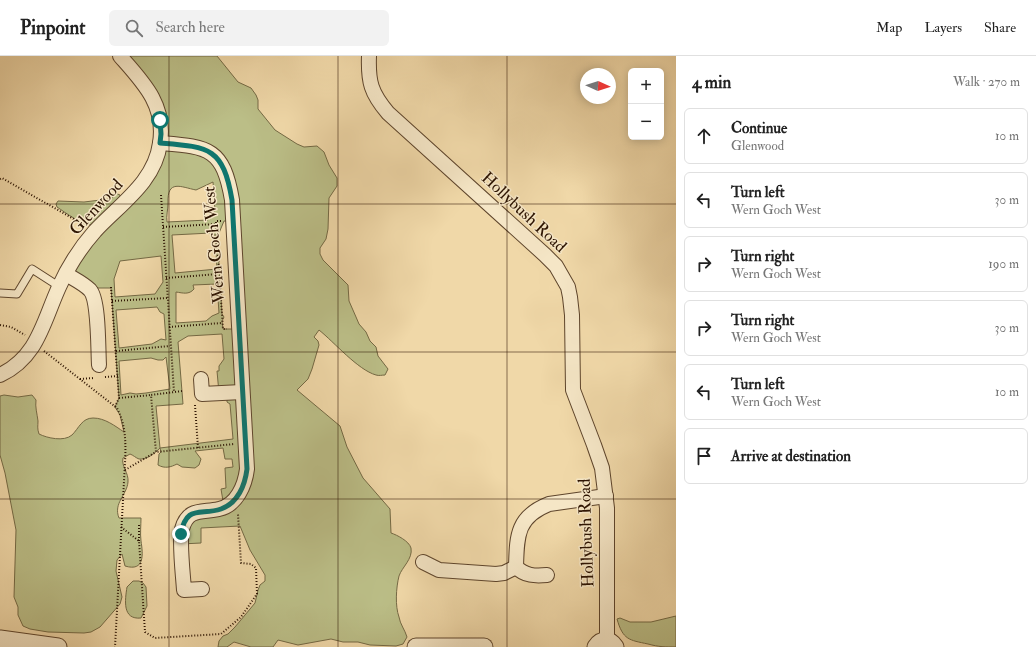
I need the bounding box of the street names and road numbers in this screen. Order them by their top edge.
street label: Hollybush Road [476,167,571,258]
street label: Glenwood [65,174,128,240]
street label: Wern Goch West [198,185,230,305]
street label: Hollybush Road [574,478,599,588]

